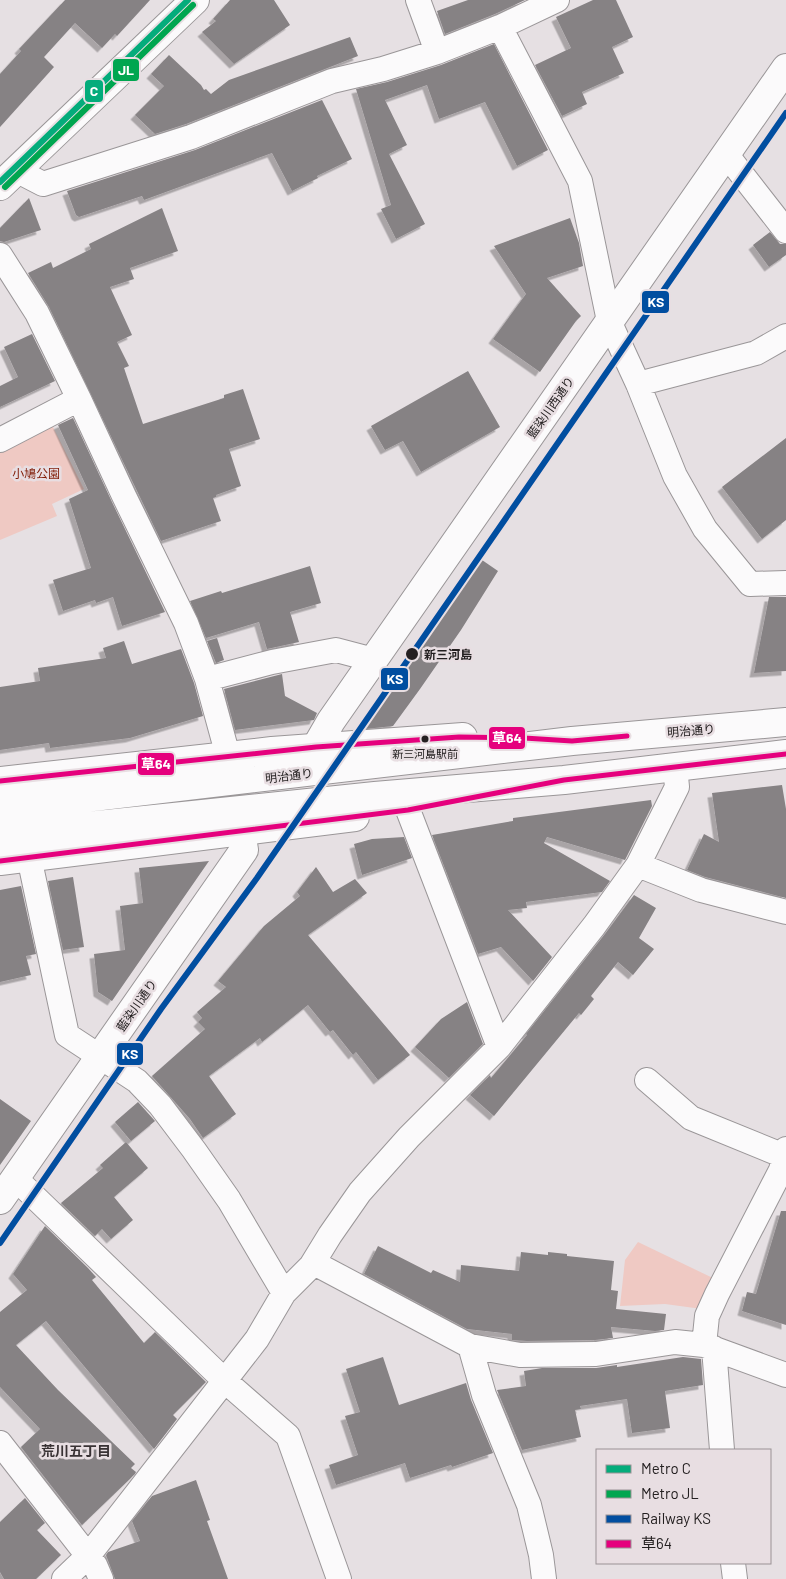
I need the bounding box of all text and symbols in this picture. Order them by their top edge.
line badge: JL [112,58,140,82]
text: JL [118,61,134,78]
line badge: C [84,79,104,103]
text: C [90,82,98,99]
line badge: KS [641,290,670,314]
text: KS [648,293,664,310]
street label: 藍染川西通り [524,373,576,441]
park label: 小鳩公園 [12,466,60,480]
marker: 新三河島 [404,646,420,662]
place label: 新三河島 [424,647,472,661]
line badge: KS [380,667,409,691]
text: KS [387,670,403,687]
street label: 明治通り [666,721,716,739]
line badge: 草64 [488,726,526,750]
text: 草64 [492,729,522,746]
marker: 新三河島駅前 [420,734,430,744]
place label: 新三河島駅前 [392,747,458,760]
line badge: 草64 [137,752,175,776]
text: 草64 [141,755,171,772]
street label: 明治通り [264,765,314,785]
street label: 藍染川通り [113,976,159,1034]
line badge: KS [116,1042,144,1066]
text: KS [122,1045,138,1062]
district label: 荒川五丁目 [41,1442,111,1459]
legend [596,1449,771,1564]
text: Metro C [641,1459,691,1477]
text: Metro JL [641,1484,699,1502]
text: Railway KS [641,1509,711,1527]
text: 草64 [641,1534,672,1552]

